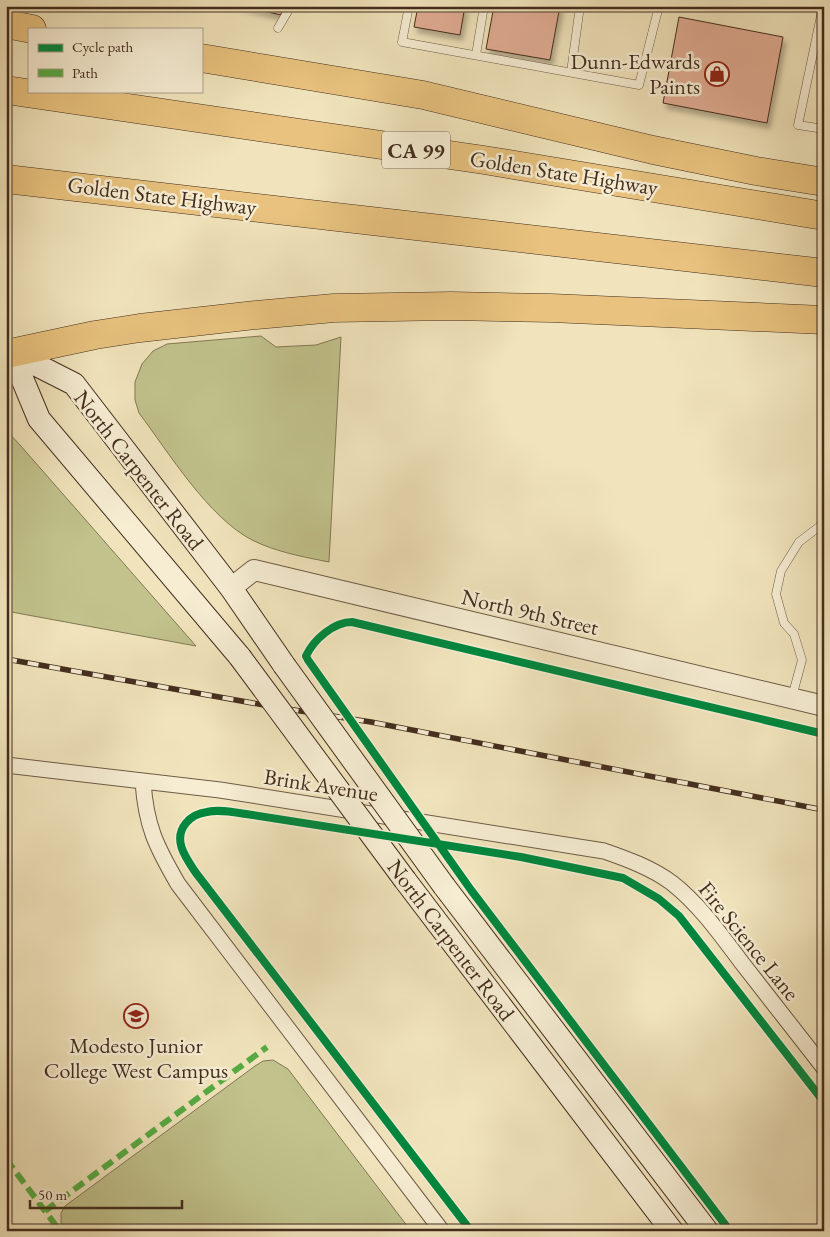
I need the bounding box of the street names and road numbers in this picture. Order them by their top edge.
road number: CA 99 [382,132,450,168]
street label: Golden State Highway [468,144,660,202]
street label: Golden State Highway [66,170,258,222]
street label: North Carpenter Road [68,384,211,556]
street label: North 9th Street [459,582,601,642]
street label: Brink Avenue [262,762,381,808]
street label: North Carpenter Road [381,853,522,1027]
street label: Fire Science Lane [692,876,806,1007]

